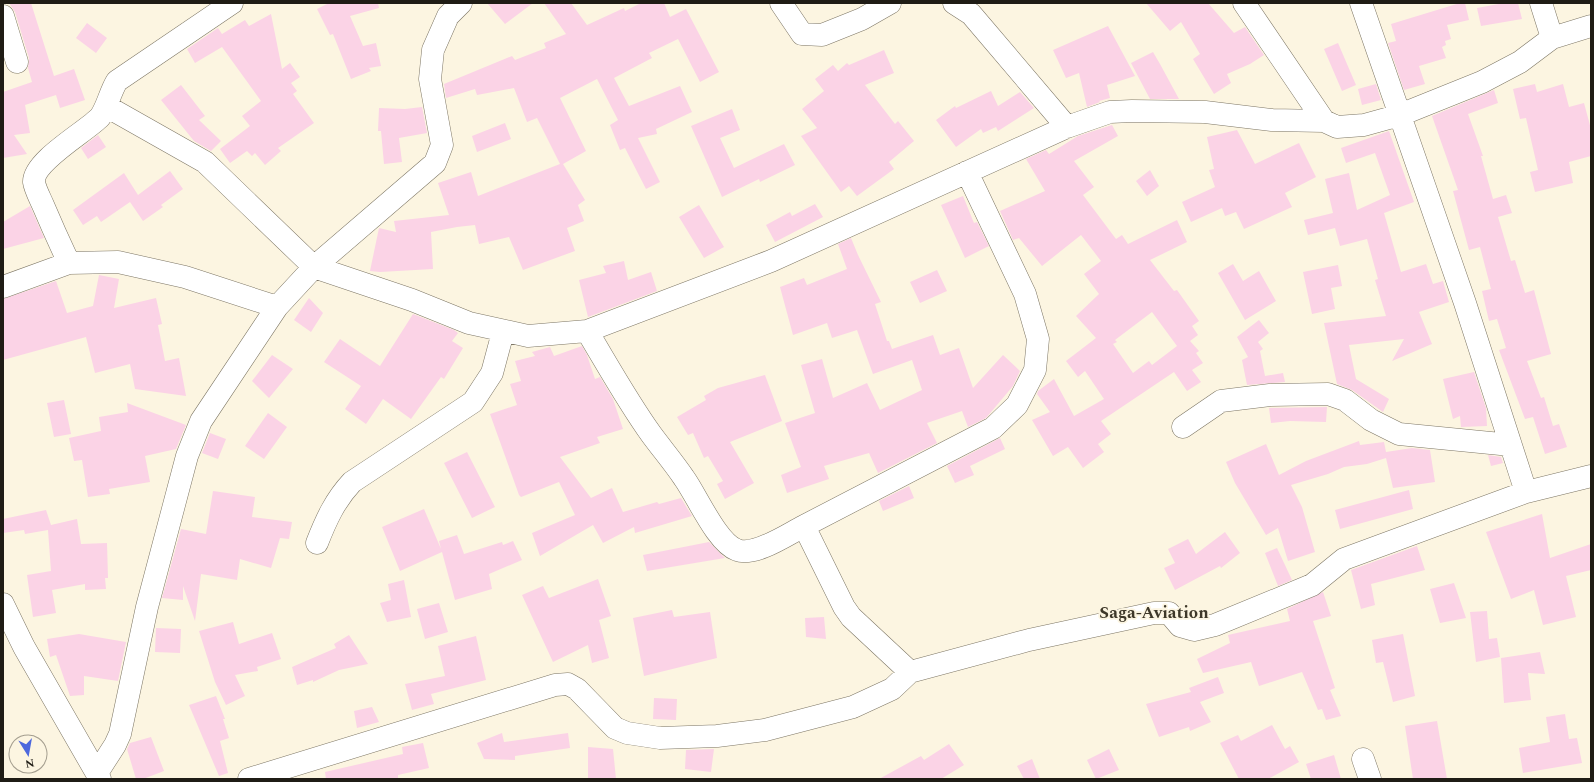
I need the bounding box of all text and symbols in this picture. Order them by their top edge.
district label: Saga-Aviation [1099,600,1209,626]
north arrow [8,734,48,774]
text: N [24,754,36,773]

